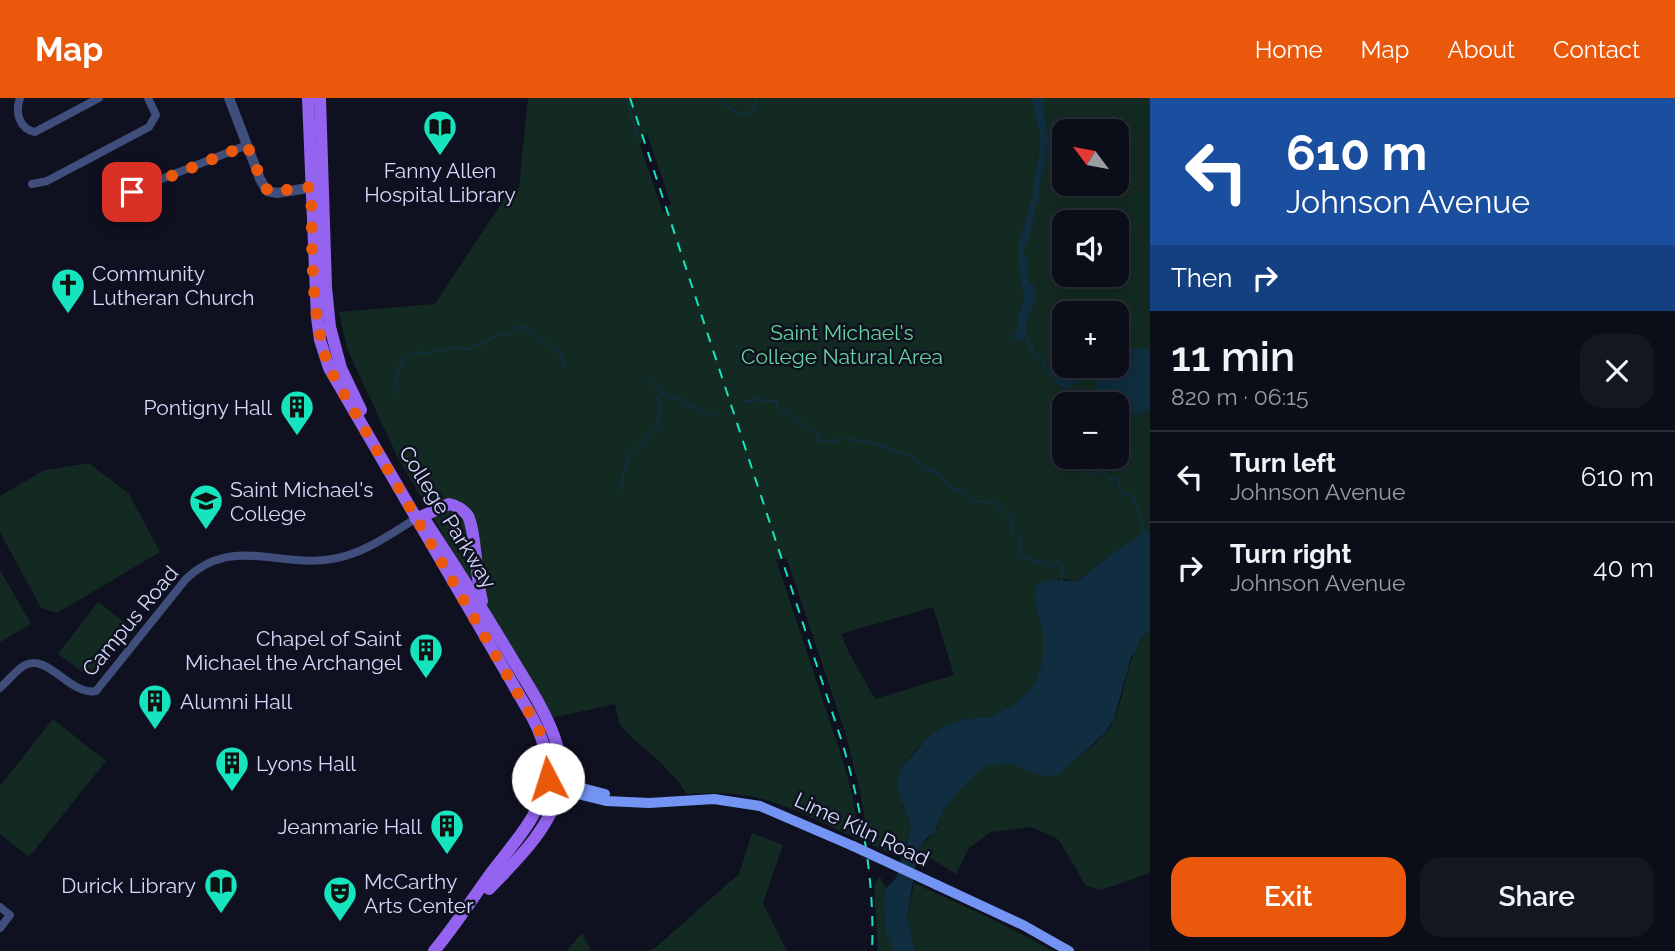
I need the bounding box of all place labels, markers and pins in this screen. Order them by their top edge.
library icon: Fanny Allen Hospital Library [421,108,459,157]
place label: Fanny Allen Hospital Library [364,158,516,207]
pin [102,162,162,222]
place label: Community Lutheran Church [92,261,255,310]
church icon: Community Lutheran Church [49,266,87,315]
building icon: Pontigny Hall [278,388,316,437]
place label: Pontigny Hall [143,395,272,420]
place label: Saint Michael's College [230,477,373,526]
school or university icon: Saint Michael's College [187,482,225,531]
place label: Chapel of Saint Michael the Archangel [185,626,402,675]
building icon: Chapel of Saint Michael the Archangel [407,631,445,680]
building icon: Alumni Hall [136,682,174,731]
place label: Alumni Hall [180,689,292,714]
building icon: Lyons Hall [213,744,251,793]
place label: Lyons Hall [256,751,356,776]
building icon: Jeanmarie Hall [428,807,466,856]
place label: Jeanmarie Hall [277,814,422,839]
library icon: Durick Library [202,866,240,915]
place label: McCarthy Arts Center [364,869,474,918]
place label: Durick Library [61,873,196,898]
theatre icon: McCarthy Arts Center [321,874,359,923]

